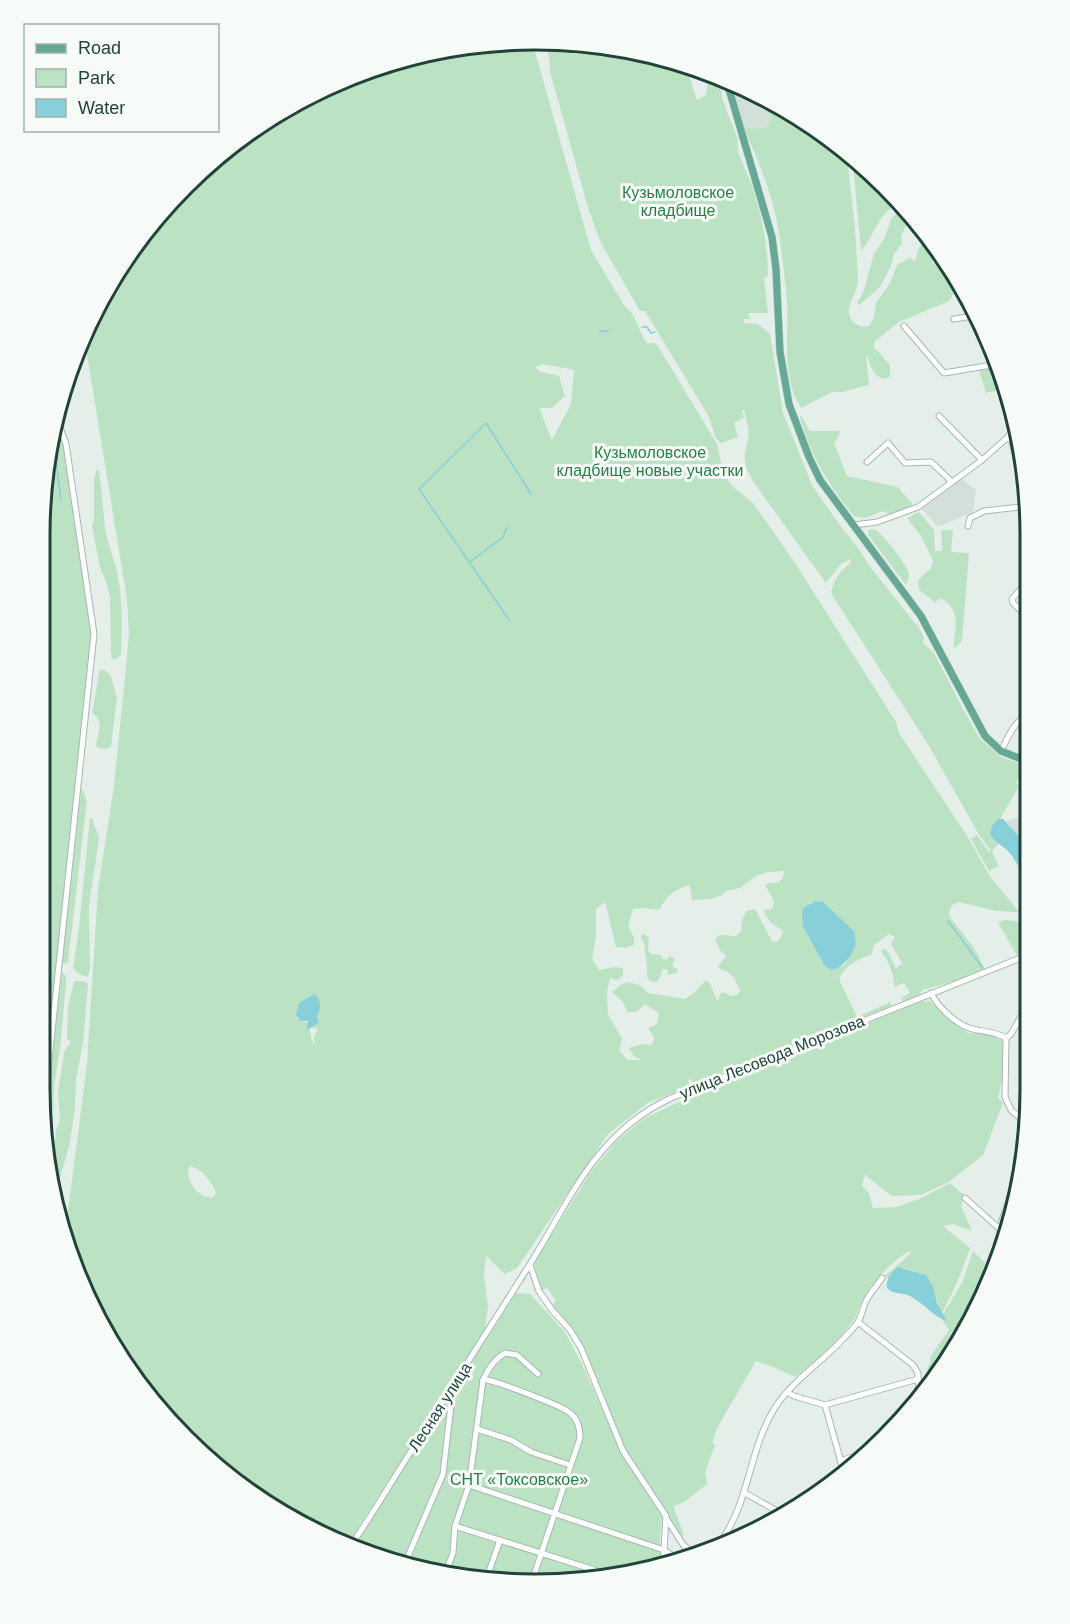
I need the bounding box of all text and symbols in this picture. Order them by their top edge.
legend [24,24,219,132]
text: Road [78,38,121,58]
text: Park [78,68,116,88]
text: Water [78,98,125,118]
park label: Кузьмоловское кладбище [622,184,734,219]
park label: Кузьмоловское кладбище новые участки [557,444,743,479]
street label: улица Лесовода Морозова [677,1012,867,1102]
street label: Лесная улица [405,1359,475,1454]
park label: СНТ «Токсовское» [450,1471,588,1488]

